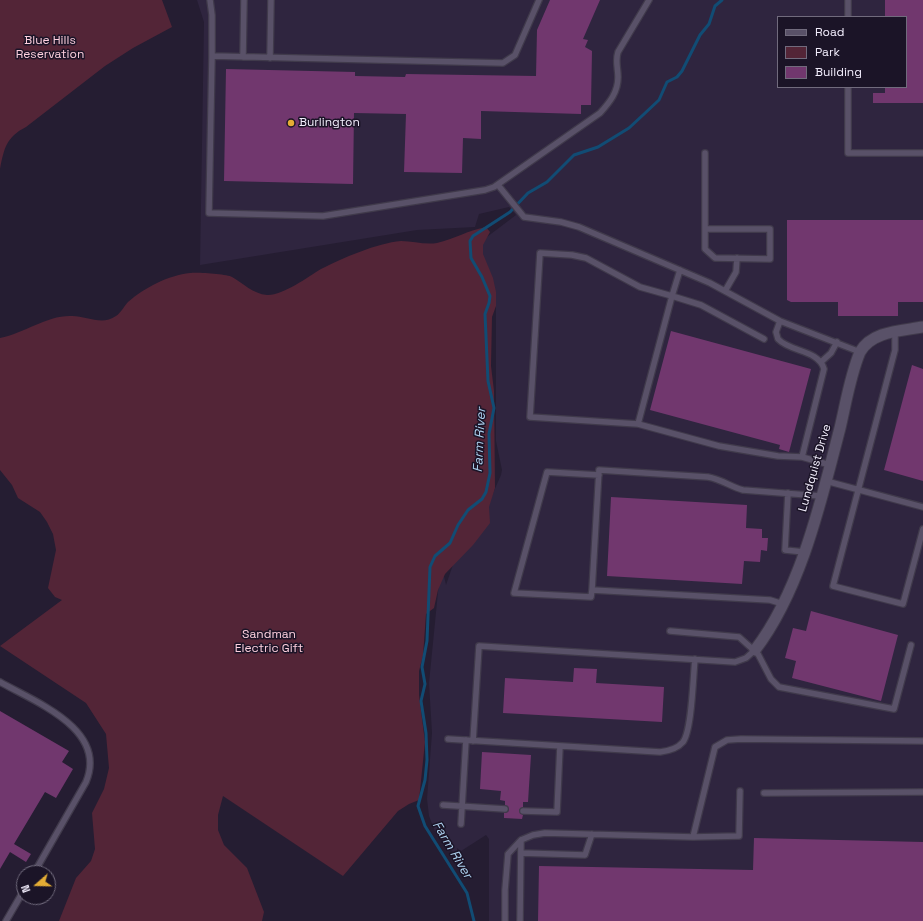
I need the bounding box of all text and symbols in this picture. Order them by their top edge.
legend [777,16,907,88]
text: Road [815,24,844,40]
park label: Blue Hills Reservation [16,34,84,62]
text: Park [815,44,840,60]
text: Building [815,64,862,80]
place label: Burlington [299,116,360,130]
marker: Burlington [286,118,296,128]
water label: Farm River [471,407,489,473]
street label: Lundquist Drive [796,423,834,513]
park label: Sandman Electric Gift [235,628,303,656]
water label: Farm River [429,818,475,882]
north arrow [16,865,56,905]
text: N [18,883,34,895]

